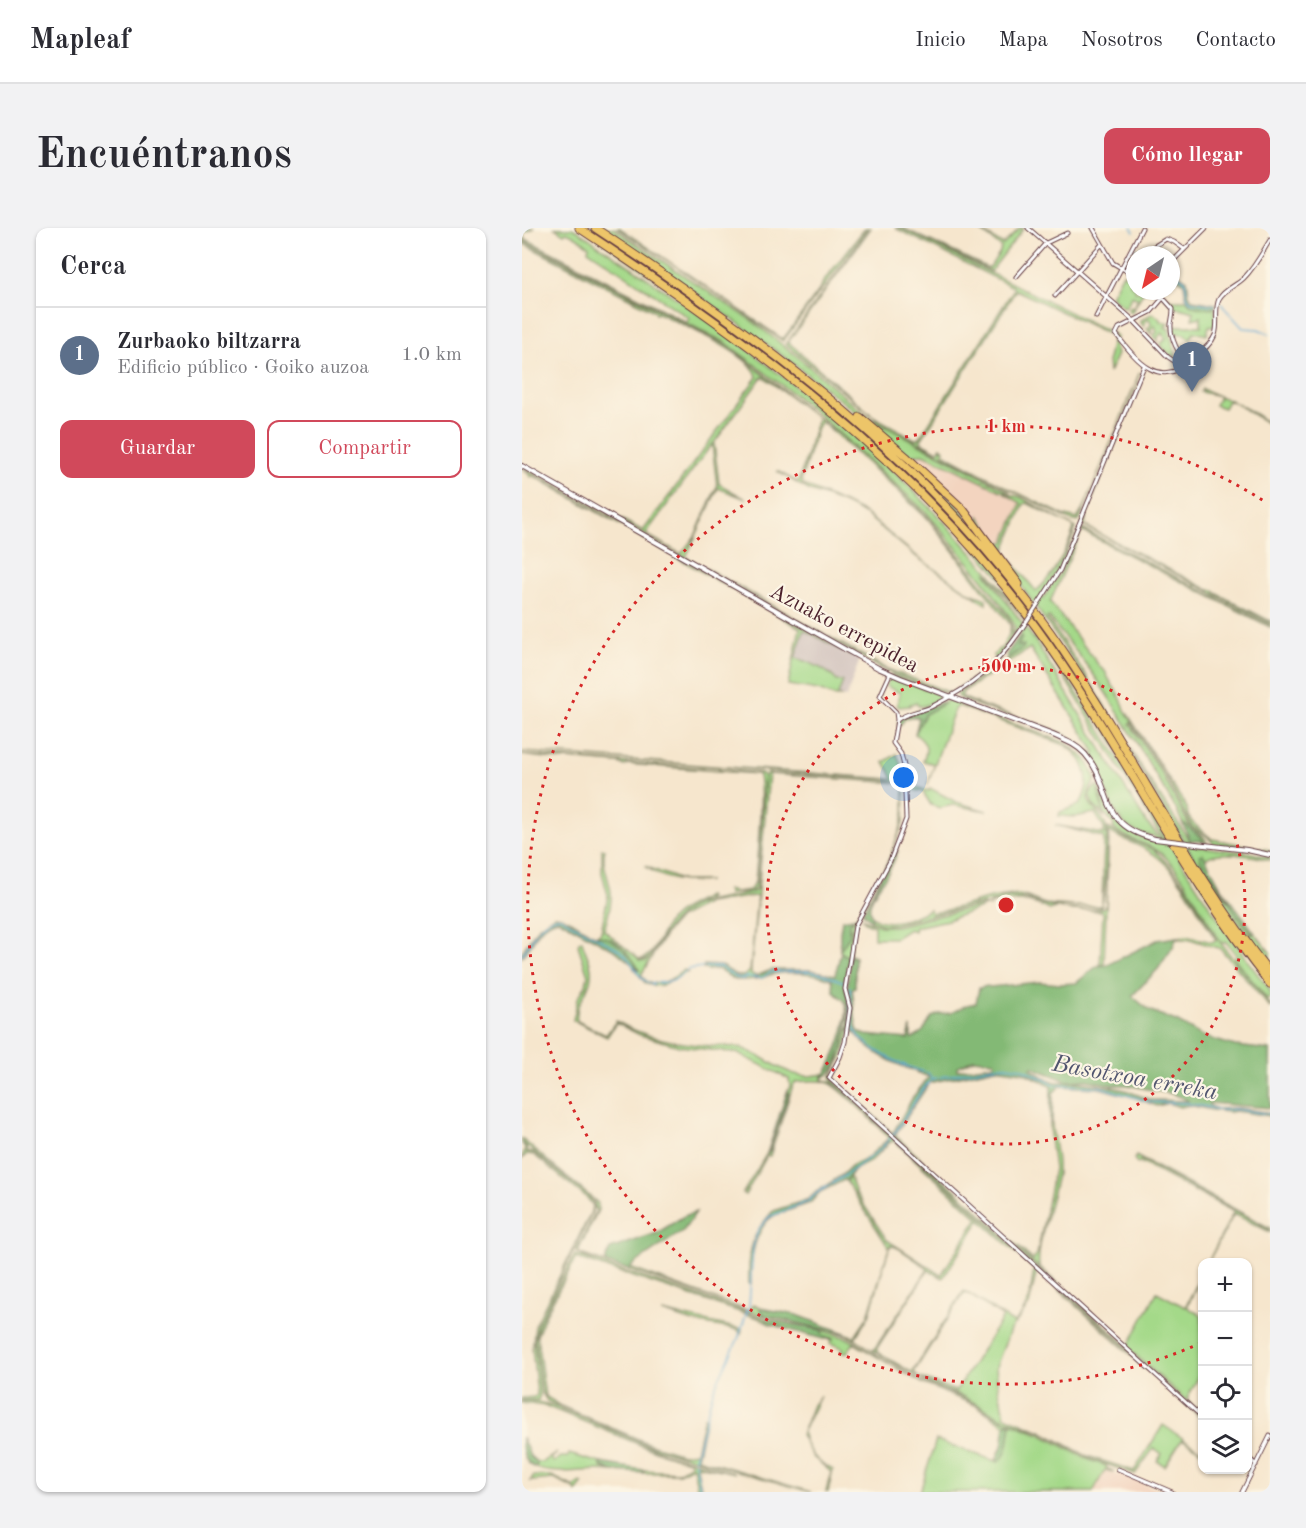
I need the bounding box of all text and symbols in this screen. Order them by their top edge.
text: Mapleaf [30,27,130,55]
text: Inicio [915,30,966,51]
text: Mapa [999,30,1048,51]
text: Nosotros [1081,30,1163,51]
text: Contacto [1196,30,1276,51]
button: Cómo llegar [1104,128,1270,184]
text: Encuéntranos [36,135,292,177]
north arrow [1126,246,1180,300]
text: Cerca [60,254,126,280]
text: Zurbaoko biltzarra [117,331,301,353]
pin: 1 [1172,342,1212,392]
text: 1 [74,345,85,365]
text: 1.0 km [401,345,462,365]
text: Edificio público · Goiko auzoa [117,358,369,378]
text: 1 km [986,418,1026,436]
button: Guardar [60,420,255,478]
button: Compartir [267,420,462,478]
street label: Azuako errepidea [766,580,922,677]
text: 500 m [981,658,1031,676]
your location [889,763,918,792]
centre of rings [996,895,1016,915]
water label: Basotxoa erreka [1049,1052,1219,1105]
map controls [1198,1258,1252,1474]
button: + [1198,1258,1252,1312]
button: − [1198,1312,1252,1366]
button: locate [1198,1366,1252,1420]
button: layers [1198,1420,1252,1474]

